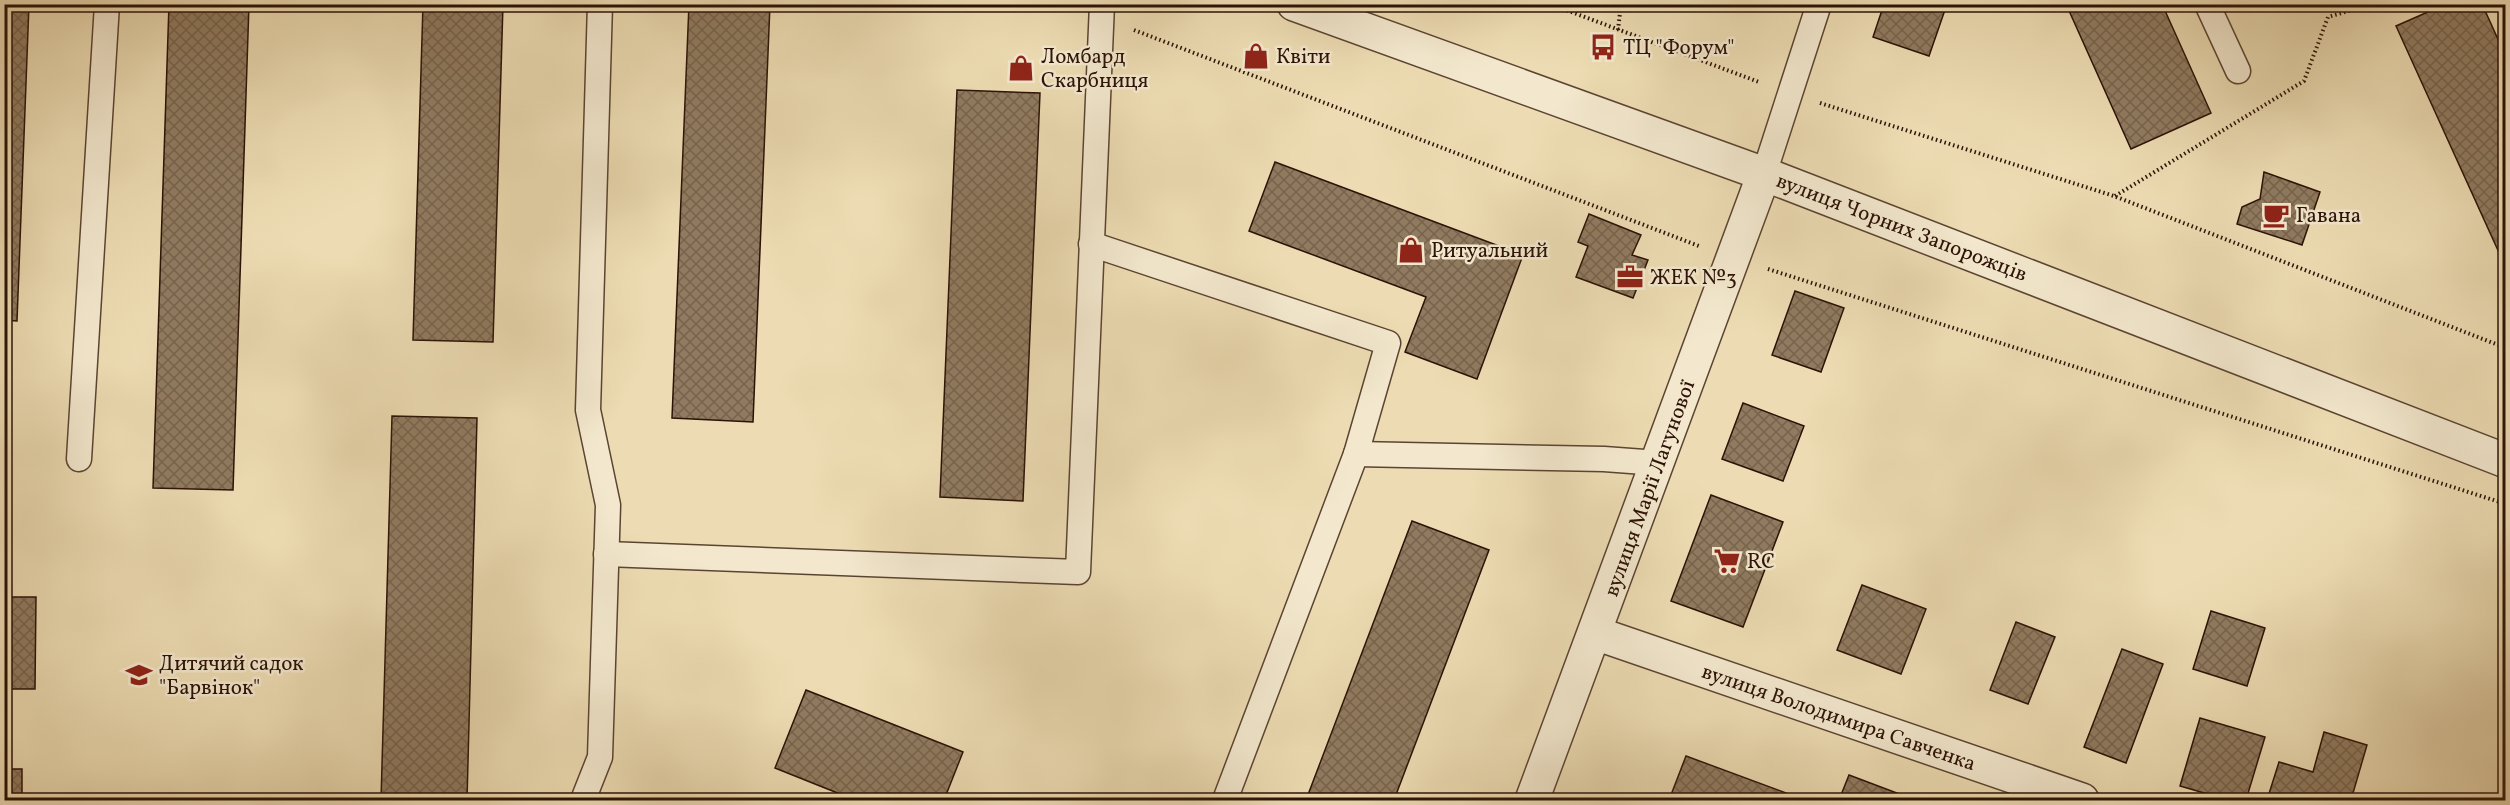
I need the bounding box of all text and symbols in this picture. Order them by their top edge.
bus stop icon: ТЦ "Форум" [1588,32,1618,62]
place label: ТЦ "Форум" [1623,34,1735,63]
shop icon: Квіти [1241,41,1271,71]
place label: Ломбард Скарбниця [1041,43,1148,96]
place label: Квіти [1276,43,1331,72]
shop icon: Ломбард Скарбниця [1006,53,1036,83]
street label: вулиця Чорних Запорожців [1772,167,2031,290]
cafe icon: Гавана [2261,200,2291,230]
place label: Гавана [2296,202,2361,231]
shop icon: Ритуальний [1396,235,1426,265]
place label: Ритуальний [1431,237,1548,266]
office icon: ЖЕК №3 [1615,262,1645,292]
place label: ЖЕК №3 [1650,264,1737,293]
street label: вулиця Марії Лагунової [1598,376,1703,601]
supermarket icon: RC [1712,546,1742,576]
place label: RC [1747,548,1775,577]
place label: Дитячий садок "Барвінок" [159,650,304,703]
street label: вулиця Володимира Савченка [1698,658,1980,779]
school or university icon: Дитячий садок "Барвінок" [124,660,154,690]

